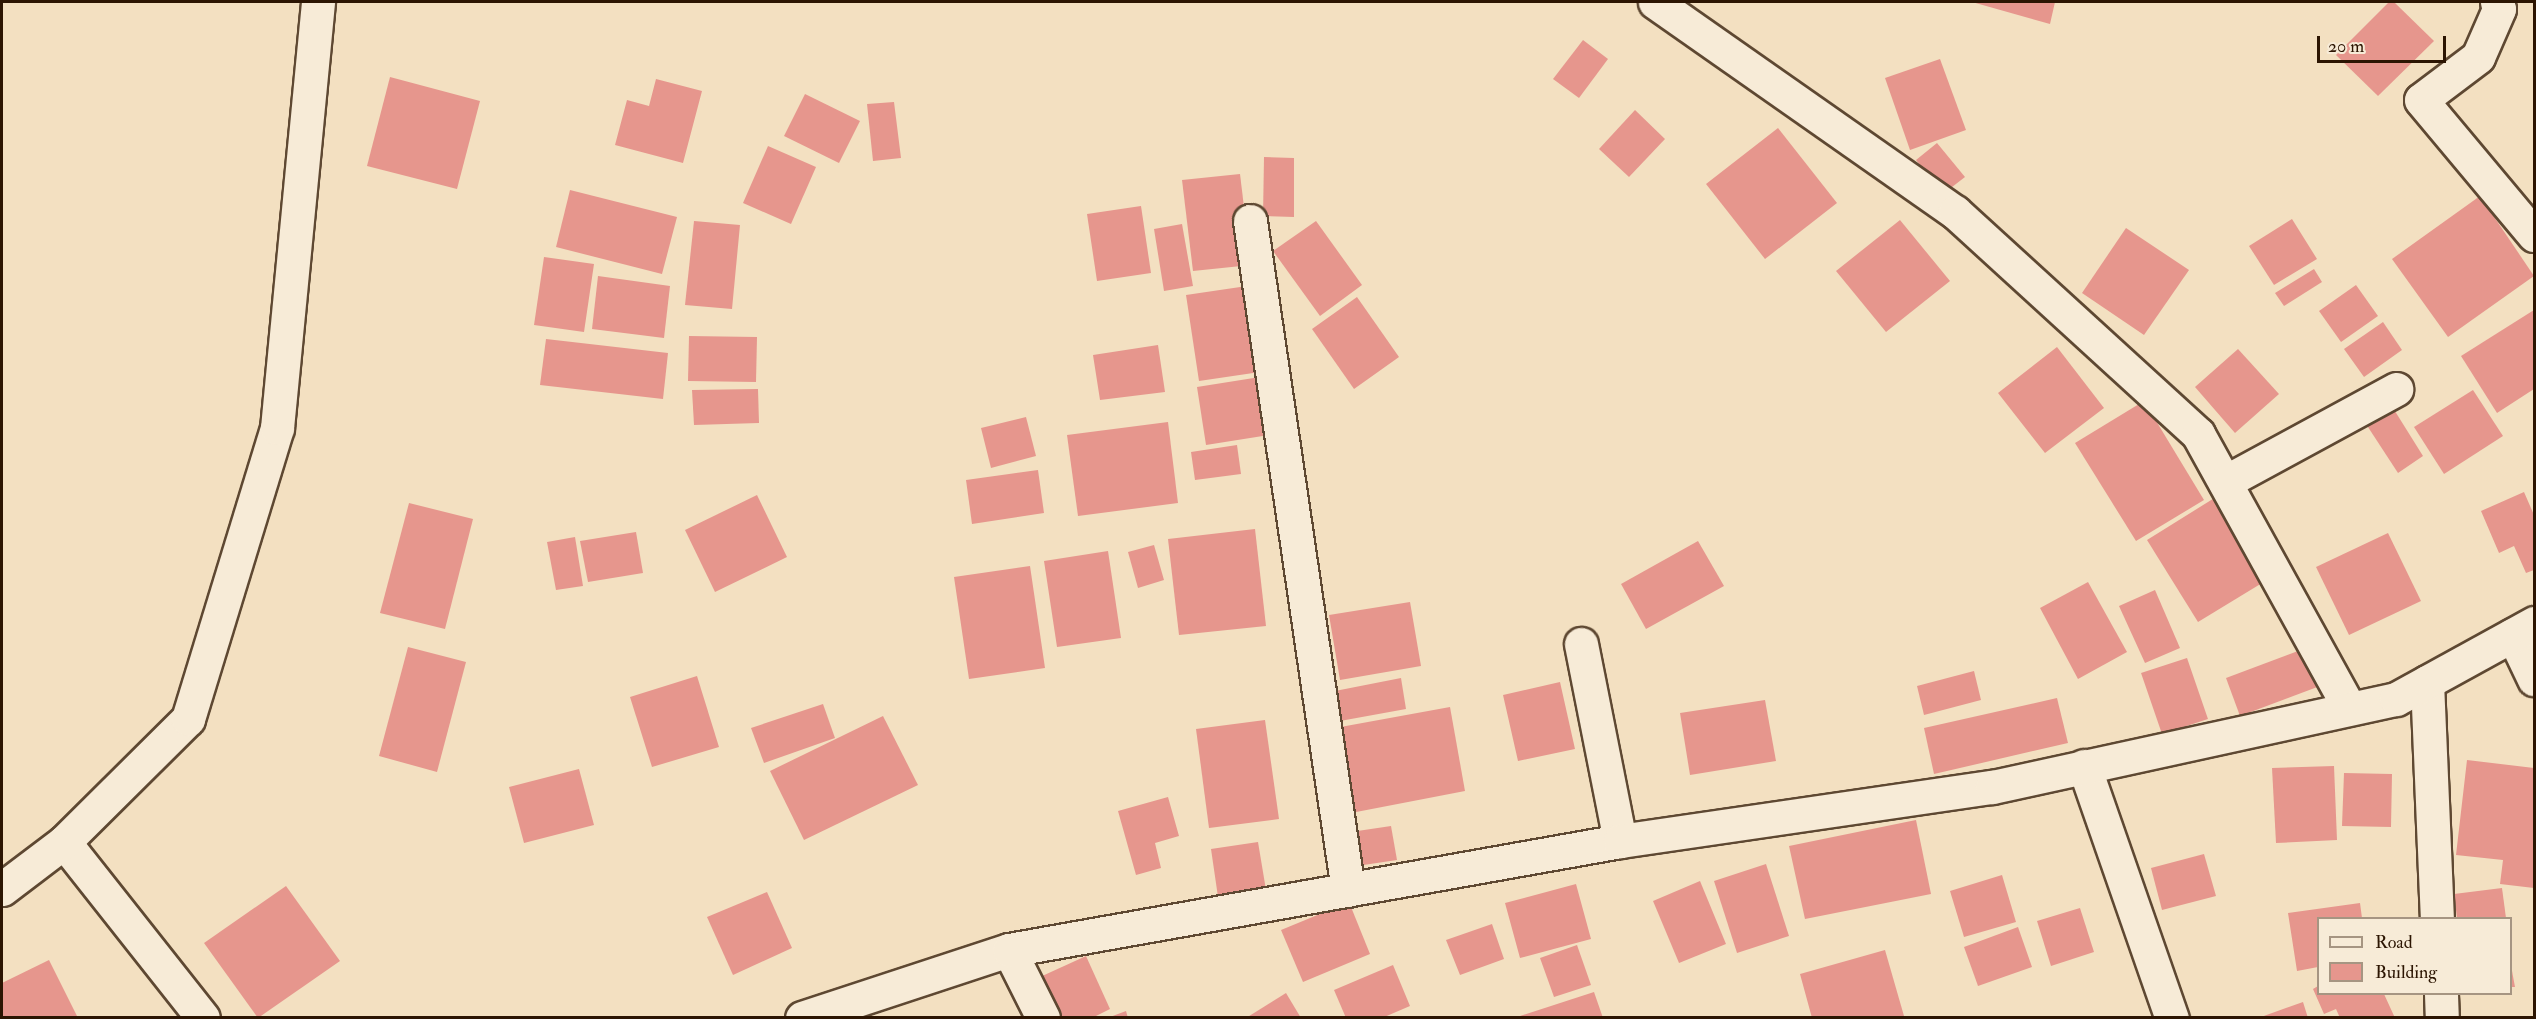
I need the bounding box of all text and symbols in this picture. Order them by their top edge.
scale bar [2320,24,2449,62]
text: 20 m [2328,35,2364,58]
legend [2317,917,2512,995]
text: Road [2375,931,2413,954]
text: Building [2375,961,2437,984]

